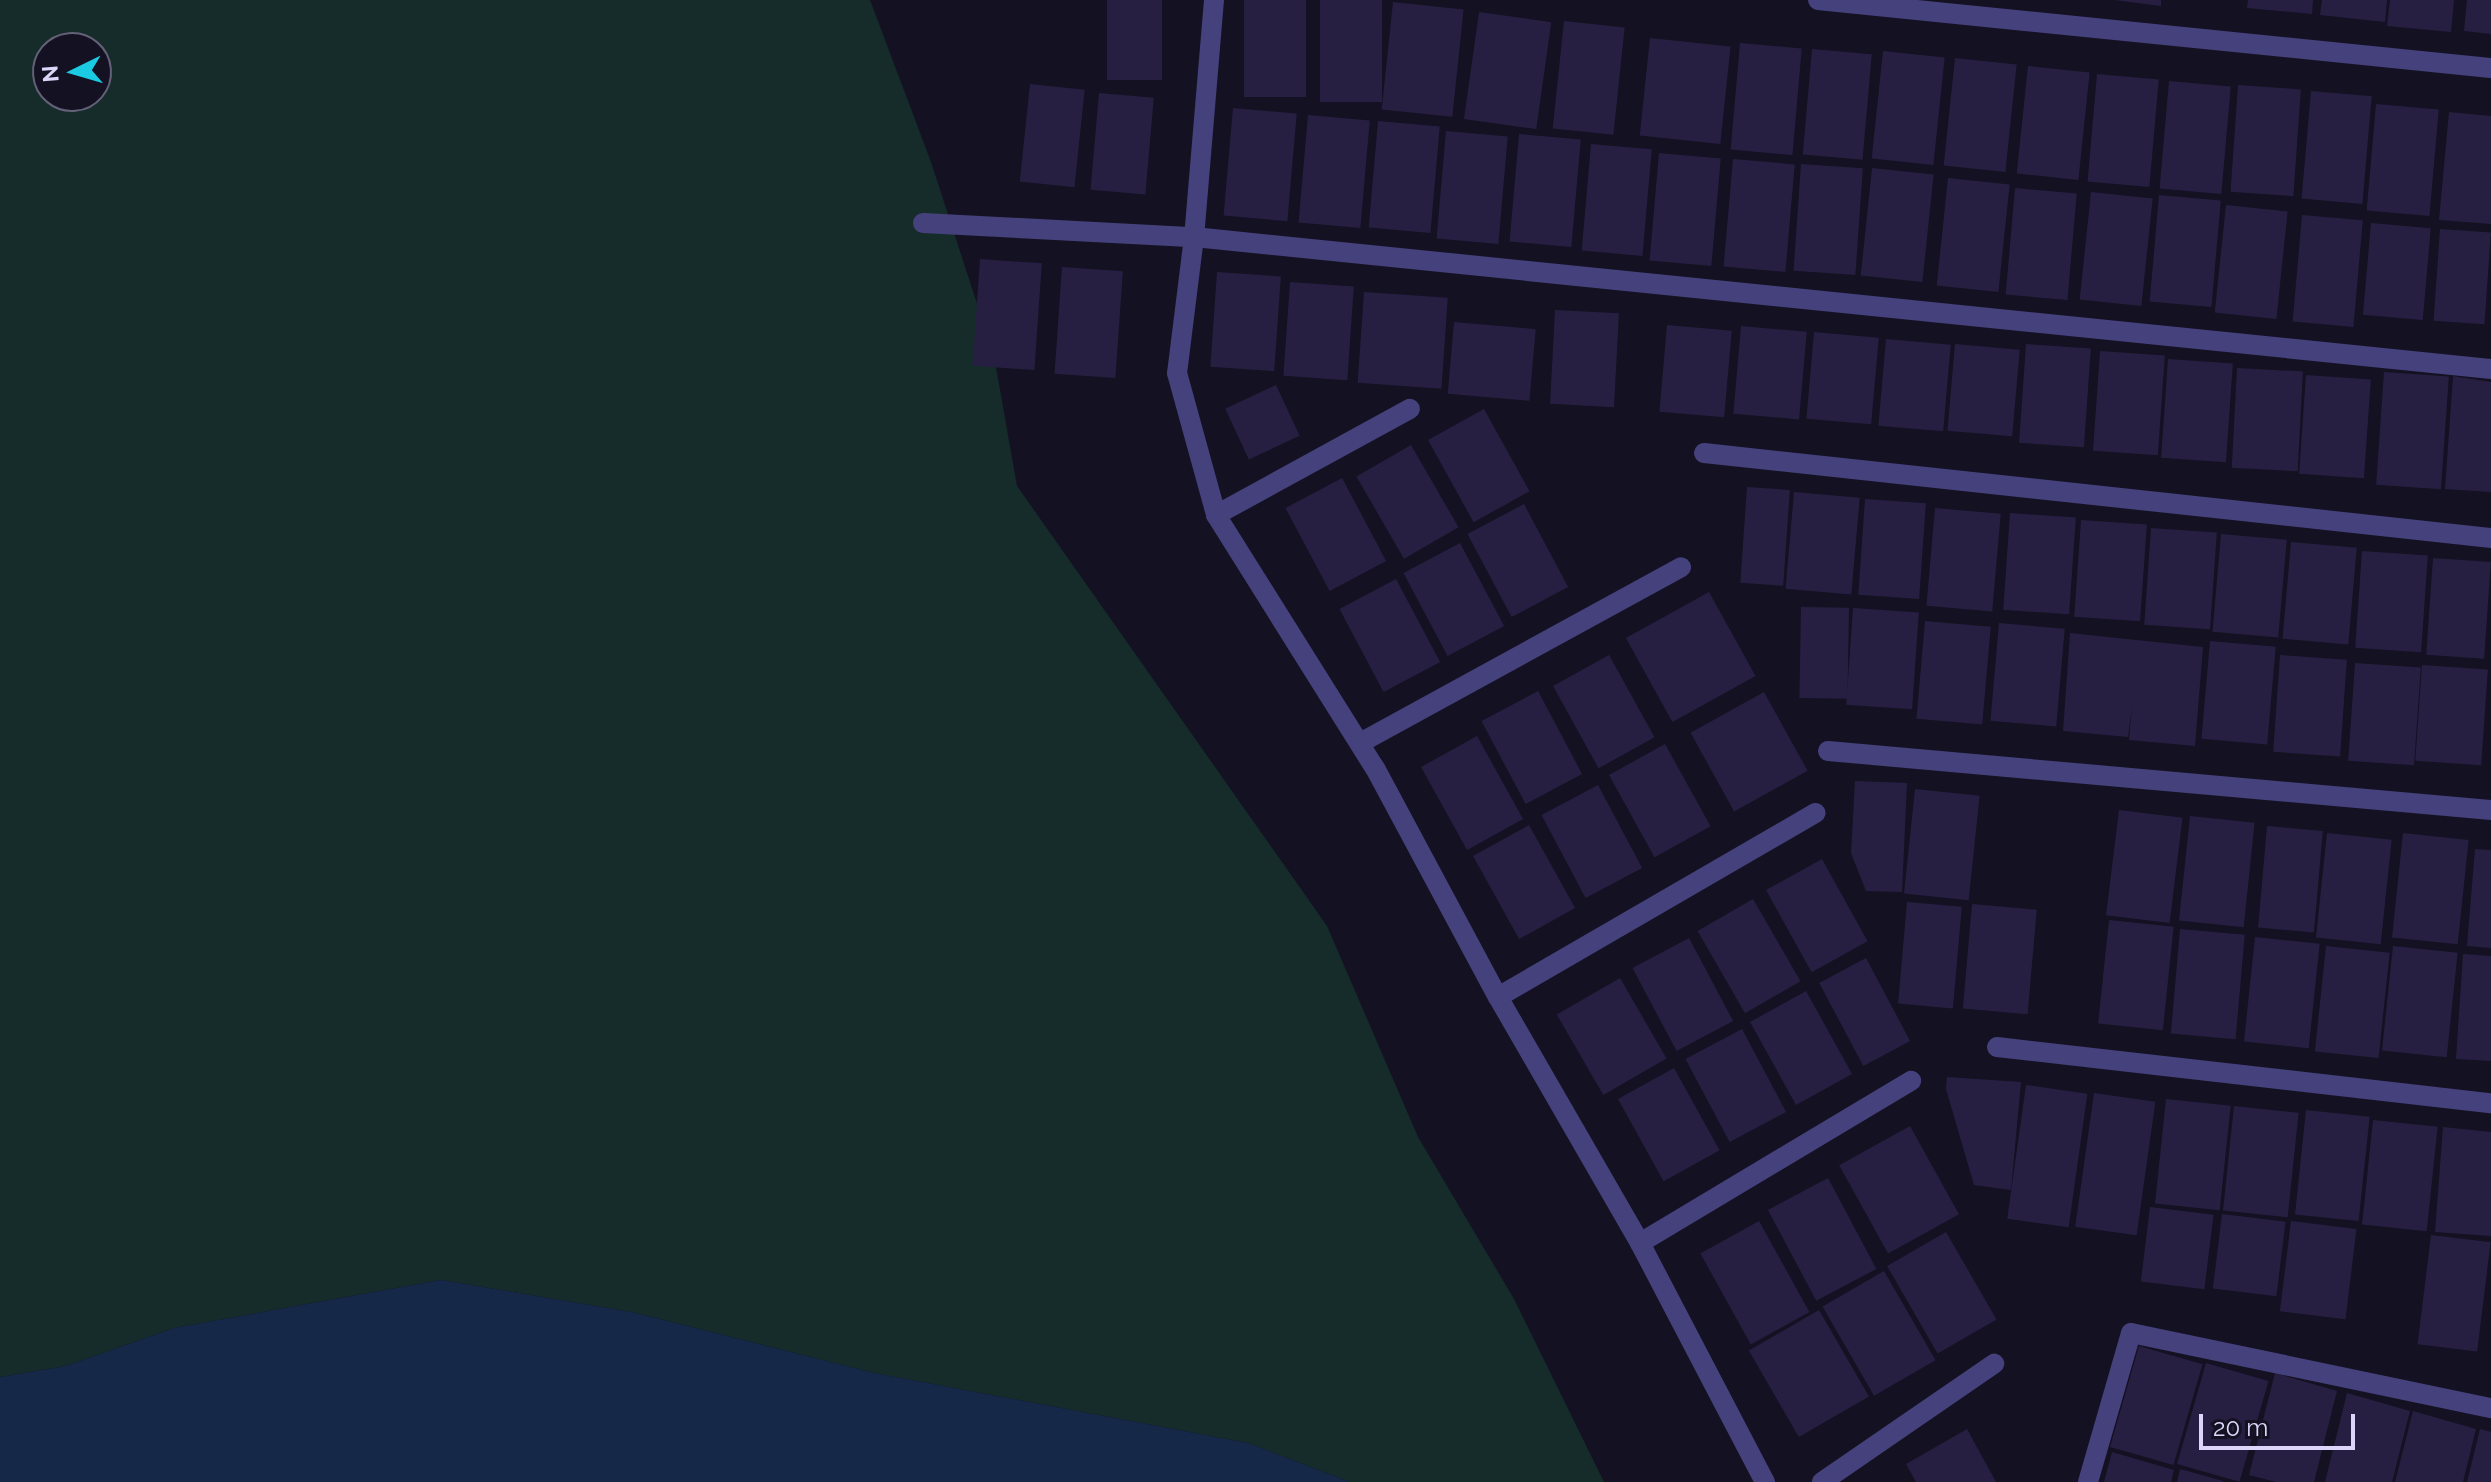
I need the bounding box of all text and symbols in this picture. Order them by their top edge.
north arrow [32,32,112,112]
text: N [36,64,64,83]
scale bar [2203,1398,2359,1448]
text: 20 m [2213,1413,2268,1442]

